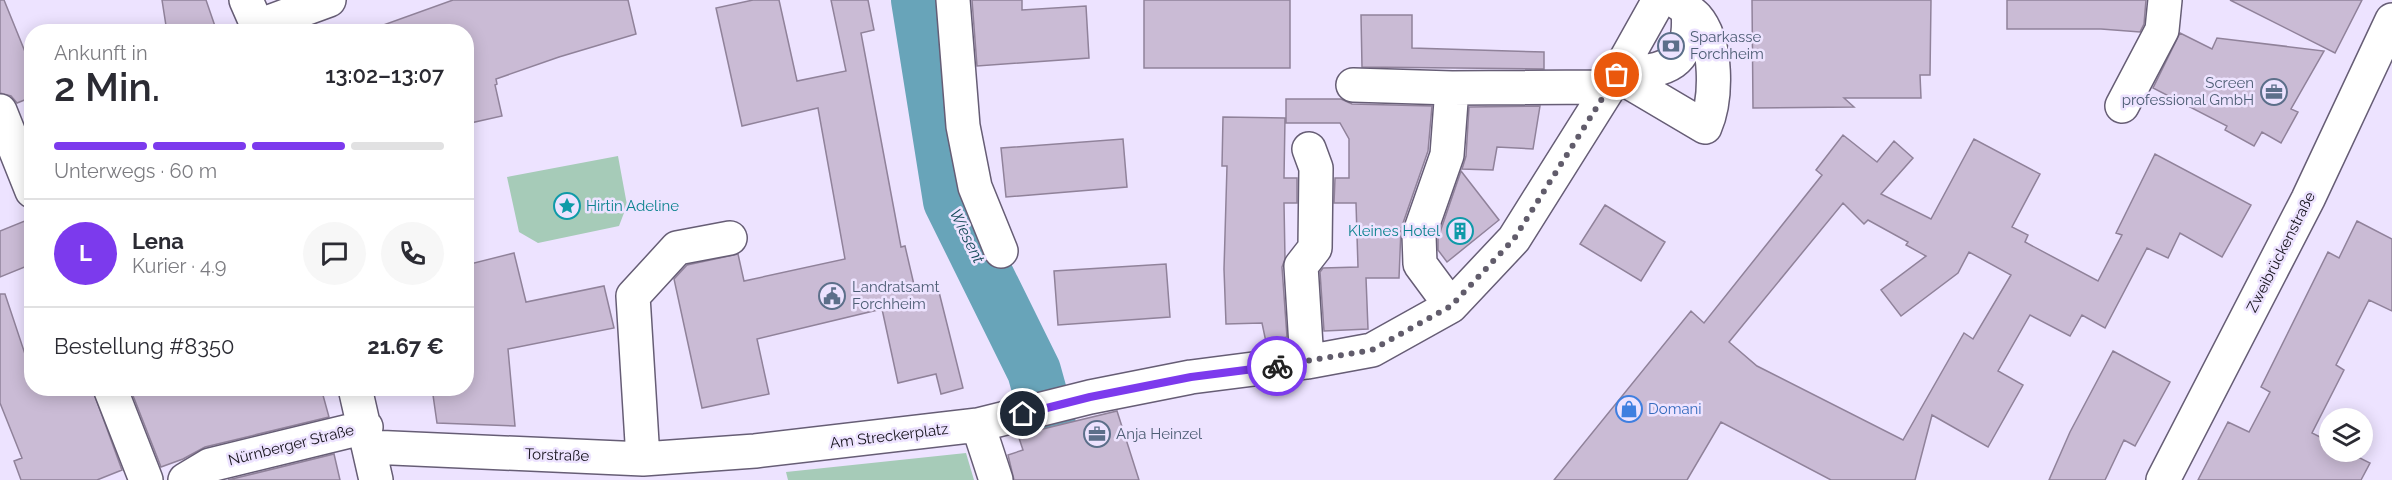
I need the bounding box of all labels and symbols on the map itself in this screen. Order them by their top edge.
place label: Sparkasse Forchheim [1690,28,1764,63]
bank icon: Sparkasse Forchheim [1656,31,1686,61]
pin [1591,49,1642,100]
place label: Screen professional GmbH [2122,74,2254,109]
office icon: Screen professional GmbH [2259,77,2289,107]
street label: Zweibrückenstraße [2243,189,2319,315]
place icon: Hirtin Adeline [552,191,582,221]
place label: Hirtin Adeline [586,197,679,215]
water label: Wiesent [946,206,989,267]
building icon: Kleines Hotel [1445,216,1475,246]
place label: Kleines Hotel [1348,222,1441,240]
place label: Landratsamt Forchheim [852,278,940,313]
public building icon: Landratsamt Forchheim [817,281,847,311]
courier [1247,336,1307,396]
pin [997,388,1048,439]
shop icon: Domani [1614,394,1644,424]
place label: Domani [1648,400,1702,418]
office icon: Anja Heinzel [1082,419,1112,449]
street label: Am Streckerplatz [829,420,949,452]
street label: Nürnberger Straße [226,421,356,469]
place label: Anja Heinzel [1116,425,1203,443]
street label: Torstraße [524,445,590,465]

